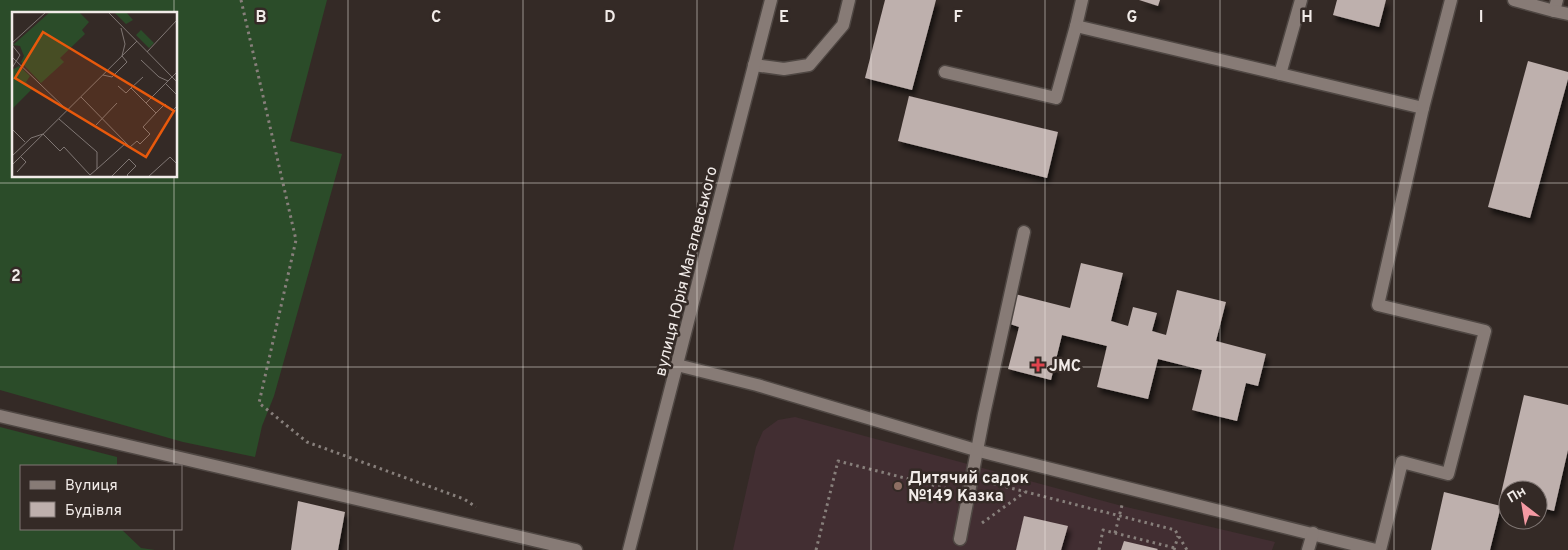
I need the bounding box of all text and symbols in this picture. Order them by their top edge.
text: B [255,8,267,28]
text: C [431,8,441,28]
text: D [604,8,616,28]
text: E [779,8,789,28]
text: F [953,8,963,28]
text: G [1127,8,1137,28]
text: H [1301,8,1313,28]
text: I [1479,8,1483,28]
inset map [12,12,178,178]
street label: вулиця Юрія Магалевського [651,164,723,378]
text: 2 [11,267,21,287]
place label: JMC [1049,357,1081,377]
marker: JMC [1031,358,1045,372]
legend [20,465,182,530]
place label: Дитячий садок №149 Казка [908,469,1029,507]
text: Вулиця [65,477,118,496]
marker: Дитячий садок №149 Казка [892,480,904,492]
north arrow [1498,480,1548,530]
text: Пн [1505,483,1530,507]
text: Будівля [65,502,122,521]

